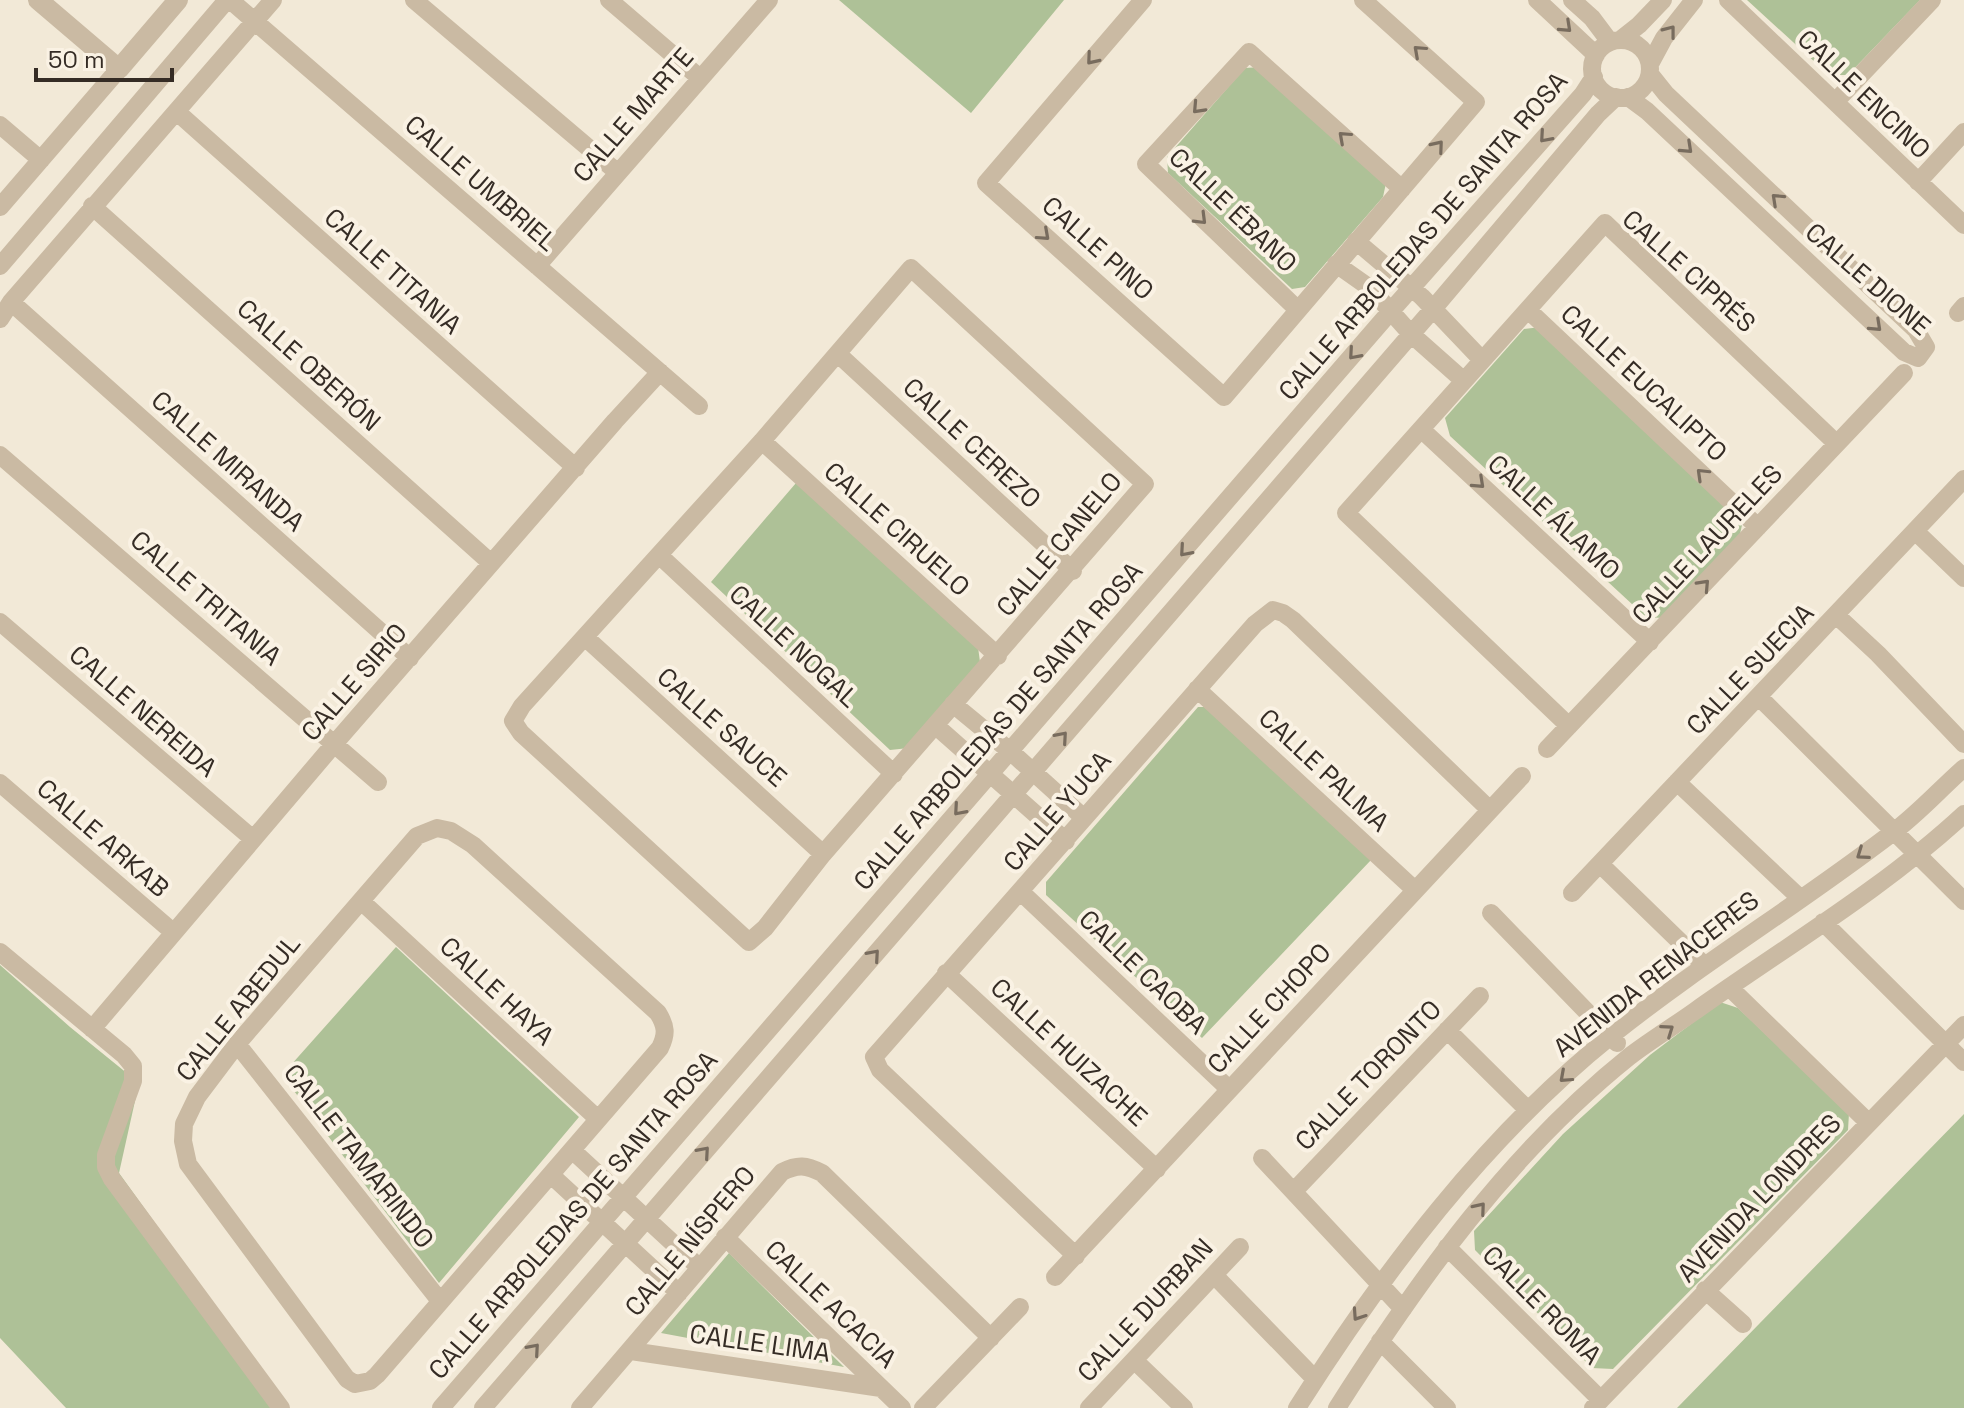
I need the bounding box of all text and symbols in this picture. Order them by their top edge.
one-way arrow [1557,18,1572,32]
street label: CALLE ENCINO [1790,22,1938,166]
one-way arrow [1661,25,1675,40]
scale bar [36,32,172,82]
street label: CALLE MARTE [565,41,701,189]
text: 50 m [48,44,105,75]
one-way arrow [1414,46,1428,61]
one-way arrow [1087,50,1102,65]
street label: CALLE ARBOLEDAS DE SANTA ROSA [1271,65,1575,407]
one-way arrow [1192,99,1207,113]
street label: CALLE UMBRIEL [398,107,564,259]
one-way arrow [1540,128,1554,143]
one-way arrow [1338,132,1353,147]
one-way arrow [1678,139,1692,154]
street label: CALLE ÉBANO [1162,140,1304,280]
one-way arrow [1428,141,1443,156]
street label: CALLE PINO [1035,189,1161,307]
one-way arrow [1772,194,1786,208]
street label: CALLE TITANIA [317,200,469,342]
street label: CALLE CIPRÉS [1615,202,1763,340]
one-way arrow [1192,209,1207,224]
street label: CALLE DIONE [1798,215,1938,343]
one-way arrow [1035,226,1050,240]
street label: CALLE OBERÓN [230,291,388,439]
street label: CALLE EUCALIPTO [1554,297,1734,469]
one-way arrow [1867,317,1881,332]
one-way arrow [1349,344,1364,359]
street label: CALLE CEREZO [896,370,1048,516]
street label: CALLE MIRANDA [144,383,312,539]
street label: CALLE ÁLAMO [1481,447,1627,587]
street label: CALLE CIRUELO [817,454,977,604]
street label: CALLE LAURELES [1624,457,1790,631]
street label: CALLE CANELO [989,465,1129,623]
one-way arrow [1697,468,1711,483]
one-way arrow [1470,474,1484,488]
street label: CALLE TRITANIA [123,523,289,673]
one-way arrow [1180,541,1195,556]
street label: CALLE ARBOLEDAS DE SANTA ROSA [846,555,1150,897]
street label: CALLE NOGAL [722,577,866,715]
one-way arrow [1694,580,1709,594]
street label: CALLE SUECIA [1679,596,1821,742]
street label: CALLE SIRIO [294,616,414,748]
street label: CALLE NEREIDA [62,637,224,785]
street label: CALLE SAUCE [650,660,794,794]
street label: CALLE PALMA [1252,701,1396,839]
one-way arrow [1052,731,1067,746]
street label: CALLE YUCA [996,744,1118,878]
street label: CALLE ARKAB [30,771,176,905]
one-way arrow [954,801,969,816]
one-way arrow [1857,844,1871,859]
street label: AVENIDA RENACERES [1546,883,1766,1065]
street label: CALLE CAOBA [1072,902,1214,1042]
street label: CALLE ABEDUL [168,928,308,1088]
street label: CALLE HAYA [433,929,561,1053]
street label: CALLE CHOPO [1200,935,1338,1081]
one-way arrow [864,950,879,964]
street label: CALLE HUIZACHE [983,970,1155,1134]
street label: CALLE TORONTO [1287,992,1449,1158]
one-way arrow [1659,1025,1673,1040]
street label: CALLE ARBOLEDAS DE SANTA ROSA [421,1044,725,1386]
street label: CALLE TAMARINDO [276,1057,442,1255]
one-way arrow [1559,1068,1574,1082]
street label: AVENIDA LONDRES [1670,1106,1848,1290]
one-way arrow [694,1146,708,1161]
street label: CALLE NÍSPERO [617,1159,763,1323]
one-way arrow [1470,1202,1484,1217]
street label: CALLE DURBAN [1070,1231,1220,1389]
street label: CALLE ACACIA [758,1233,904,1375]
street label: CALLE ROMA [1475,1238,1609,1372]
one-way arrow [1353,1307,1368,1321]
street label: CALLE LIMA [687,1316,833,1370]
one-way arrow [524,1343,539,1358]

